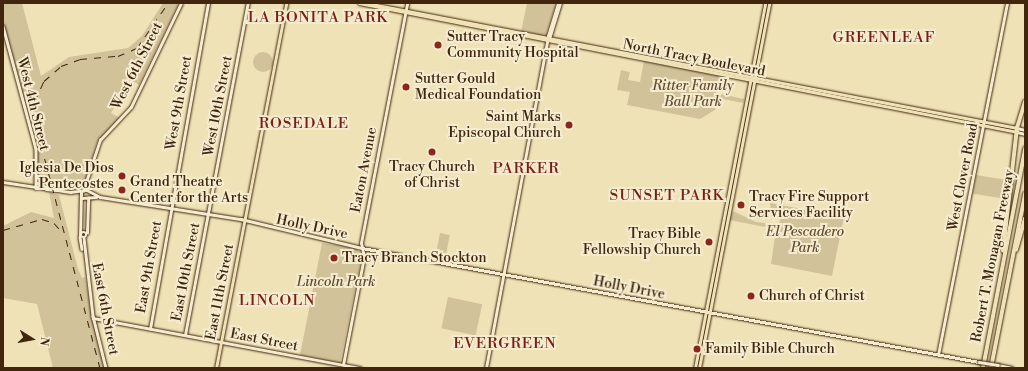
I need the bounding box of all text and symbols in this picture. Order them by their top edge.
district label: LA BONITA PARK [248,9,388,27]
street label: West 6th Street [108,20,166,112]
place label: Sutter Tracy Community Hospital [447,29,579,62]
district label: GREENLEAF [833,29,935,47]
street label: North Tracy Boulevard [621,36,767,80]
marker: Sutter Tracy Community Hospital [432,39,444,51]
street label: West 9th Street [162,54,196,152]
street label: West 10th Street [200,54,236,158]
street label: West 4th Street [13,56,53,152]
place label: Sutter Gould Medical Foundation [415,71,541,104]
park label: Ritter Family Ball Park [652,78,734,110]
marker: Sutter Gould Medical Foundation [400,81,412,93]
place label: Saint Marks Episcopal Church [448,109,561,142]
district label: ROSEDALE [259,115,349,133]
marker: Saint Marks Episcopal Church [564,120,574,130]
street label: West Clover Road [944,122,982,232]
street label: Eaton Avenue [347,126,381,214]
marker: Tracy Church of Christ [427,147,437,157]
place label: Tracy Church of Christ [389,159,475,192]
place label: Iglesia De Dios Pentecostes [19,160,114,192]
district label: PARKER [492,160,560,178]
street label: Robert T. Monagan Freeway [968,168,1018,344]
marker: Iglesia De Dios Pentecostes [117,171,127,181]
place label: Grand Theatre Center for the Arts [130,174,248,206]
marker: Grand Theatre Center for the Arts [117,185,127,195]
district label: SUNSET PARK [610,187,724,205]
place label: Tracy Fire Support Services Facility [749,189,869,222]
marker: Tracy Fire Support Services Facility [736,200,746,210]
street label: Holly Drive [275,211,349,243]
street label: East 9th Street [133,219,165,315]
street label: East 10th Street [168,221,204,323]
park label: El Pescadero Park [766,224,844,256]
place label: Tracy Bible Fellowship Church [583,226,701,258]
marker: Tracy Bible Fellowship Church [704,237,714,247]
street label: East 11th Street [202,242,238,342]
place label: Tracy Branch Stockton [342,250,487,266]
marker: Tracy Branch Stockton [329,253,339,263]
street label: East 6th Street [88,261,122,357]
street label: Holly Drive [592,273,666,303]
park label: Lincoln Park [297,274,375,290]
place label: Church of Christ [759,288,865,304]
marker: Church of Christ [746,291,756,301]
district label: LINCOLN [239,292,315,310]
north arrow [12,319,52,359]
street label: East Street [229,325,299,355]
district label: EVERGREEN [453,335,557,353]
text: N [36,336,51,347]
place label: Family Bible Church [705,341,835,357]
marker: Family Bible Church [692,344,702,354]

